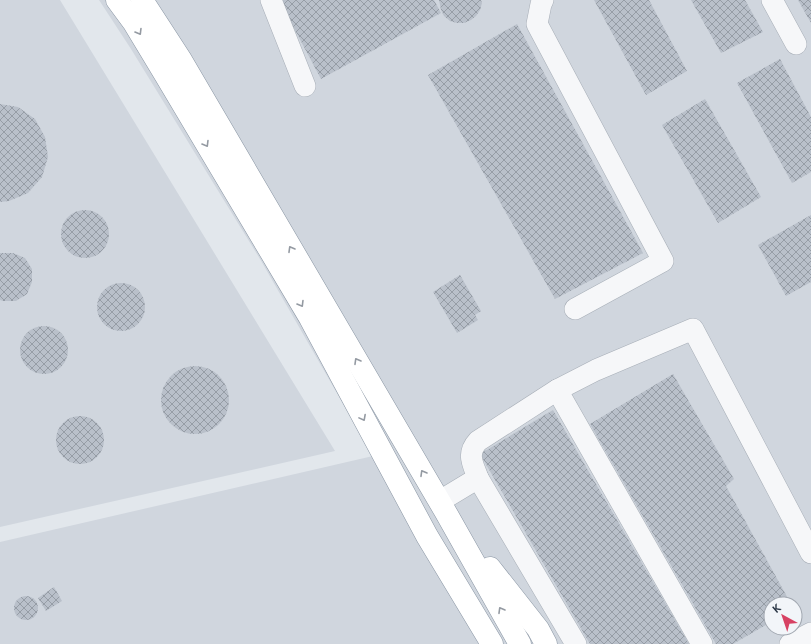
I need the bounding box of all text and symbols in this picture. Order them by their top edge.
one-way arrow [135,28,142,35]
one-way arrow [201,140,209,147]
one-way arrow [289,245,296,253]
one-way arrow [296,300,303,307]
one-way arrow [355,358,362,365]
one-way arrow [359,414,366,421]
one-way arrow [420,470,428,477]
north arrow [763,596,803,636]
text: K [769,601,784,616]
one-way arrow [498,607,505,614]

